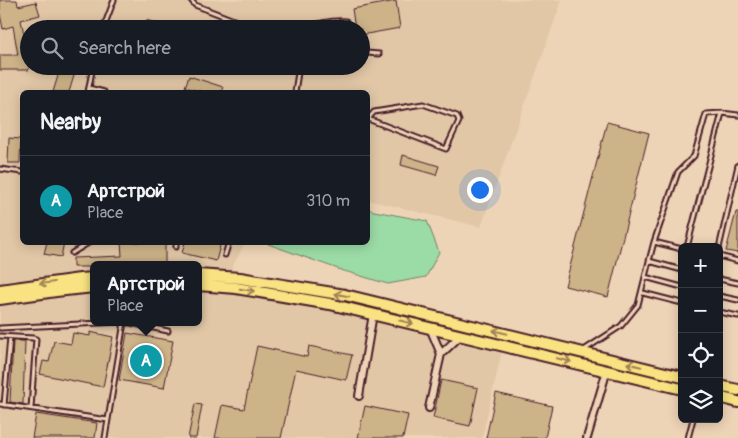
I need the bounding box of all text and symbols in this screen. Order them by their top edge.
search box [20,20,370,75]
icon: search [38,34,66,62]
text: Search here [78,36,171,60]
text: Nearby [40,109,101,136]
your location [467,177,493,203]
text: Артстрой [87,179,165,203]
text: A [51,191,61,211]
text: 310 m [306,191,350,211]
text: Place [87,203,123,223]
map controls [678,243,723,423]
button: + [678,243,723,288]
popup [90,261,202,326]
text: Артстрой [107,272,185,296]
one-way arrow [39,278,55,288]
one-way arrow [239,285,255,295]
button: − [678,288,723,333]
one-way arrow [334,289,350,299]
text: Place [107,296,143,316]
one-way arrow [398,318,414,327]
one-way arrow [492,327,508,336]
button: locate [678,333,723,378]
pin: A [130,342,162,380]
one-way arrow [556,356,572,365]
one-way arrow [627,360,643,369]
button: layers [678,378,723,423]

